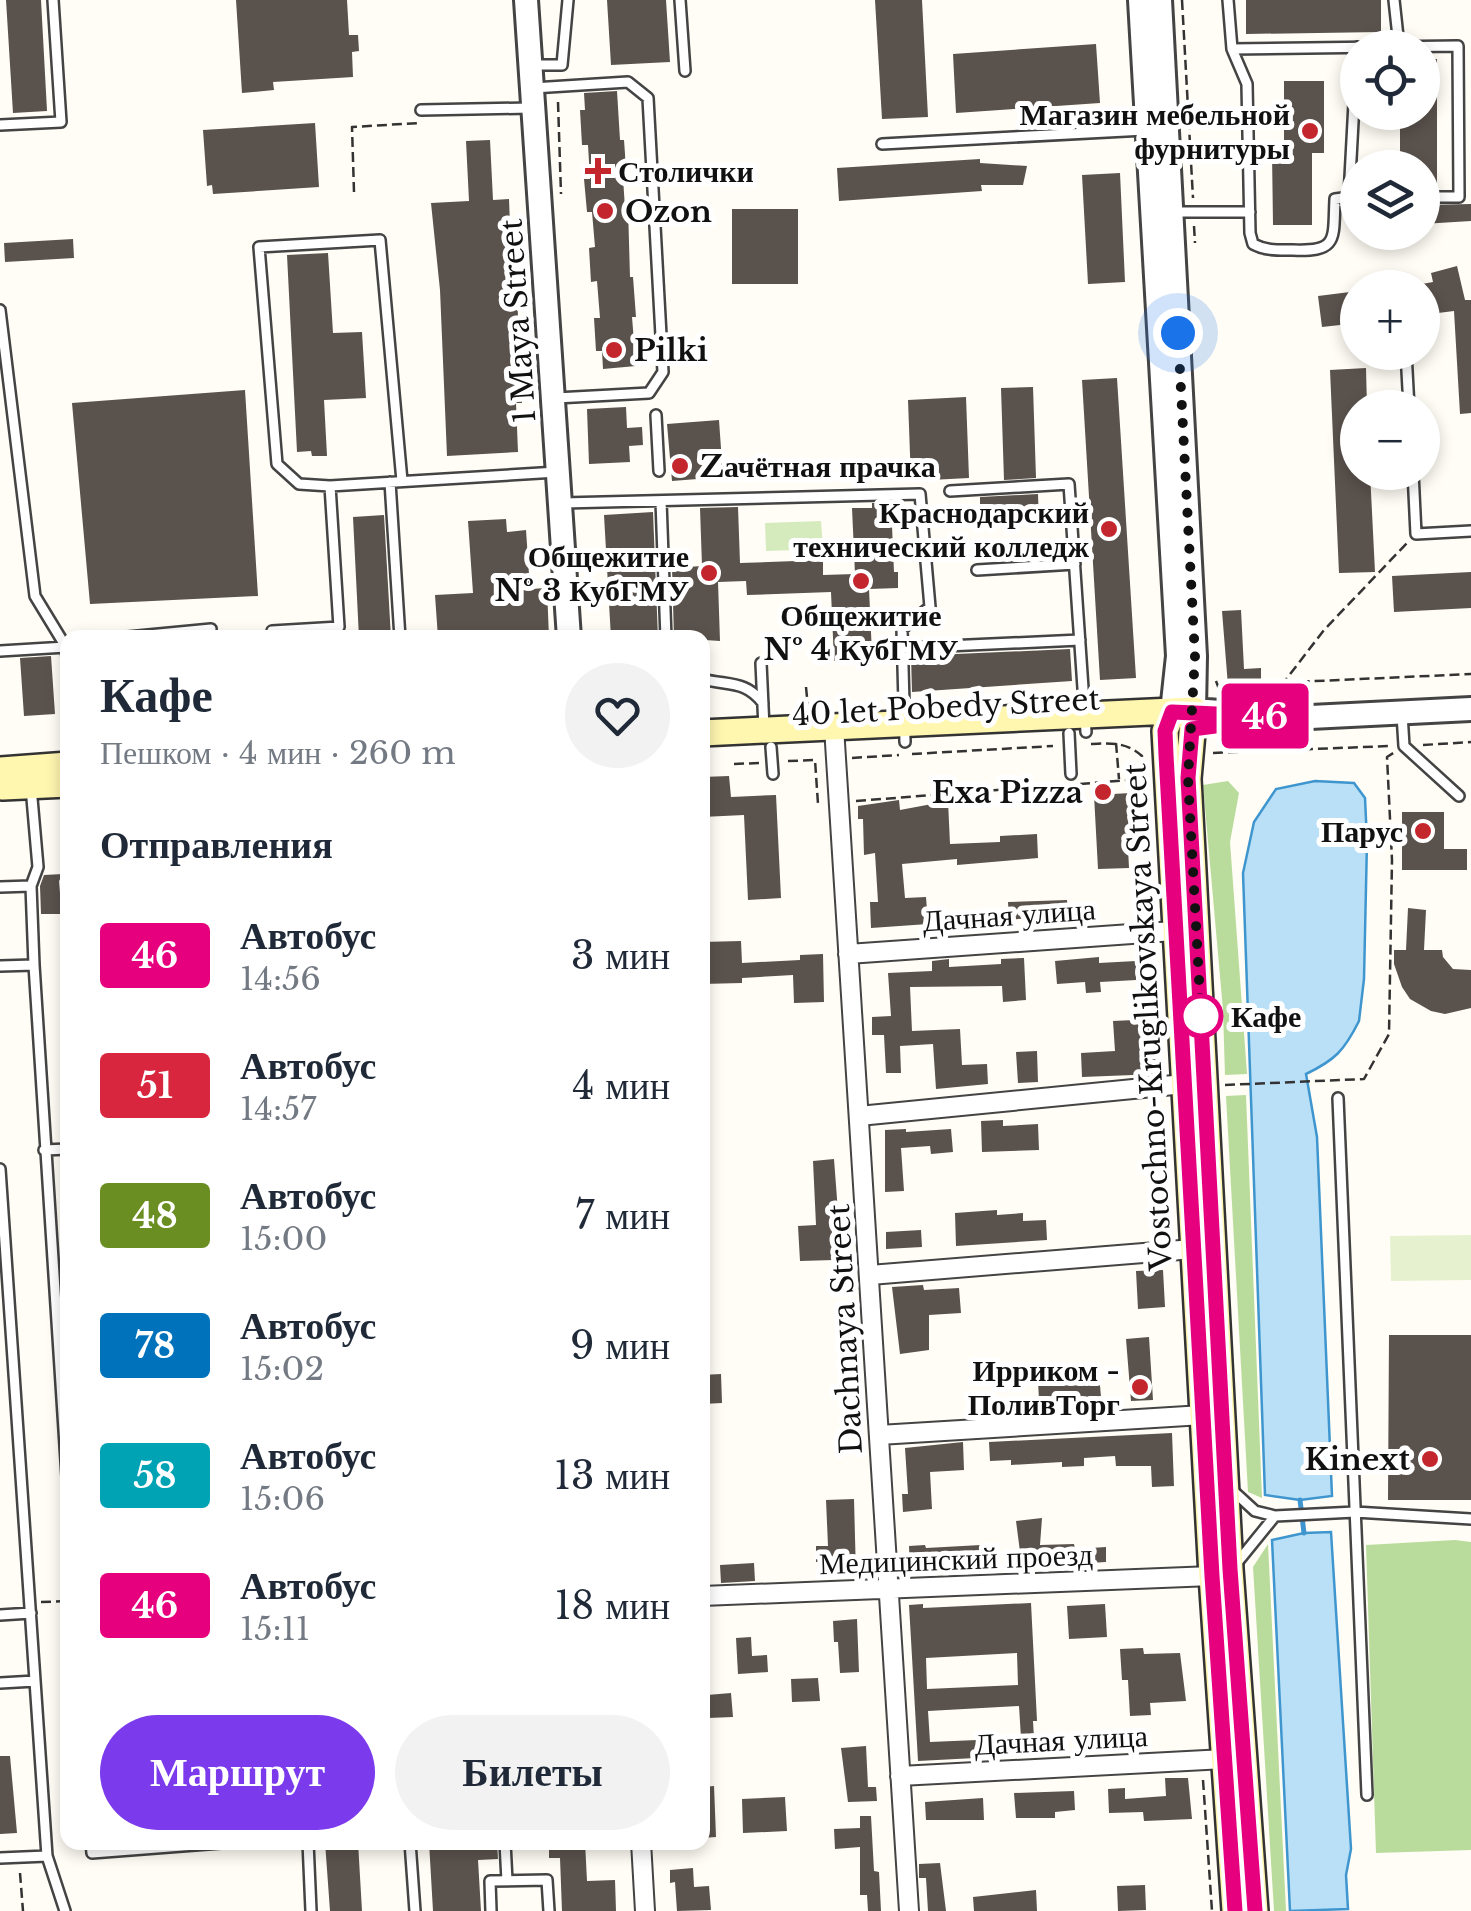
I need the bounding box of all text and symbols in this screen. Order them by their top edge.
map controls [1340,30,1440,490]
button: locate [1340,30,1440,130]
place label: Магазин мебельной фурнитуры [1020,96,1290,167]
marker: Магазин мебельной фурнитуры [1299,120,1321,142]
button: layers [1340,150,1440,250]
place label: Столички [618,153,754,190]
marker: Столички [587,160,609,182]
place label: Ozon [625,193,712,230]
marker: Ozon [594,200,616,222]
street label: 1 Maya Street [492,217,544,424]
button: + [1340,270,1440,370]
your location [1153,308,1203,358]
place label: Pilki [634,332,708,369]
marker: Pilki [603,339,625,361]
button: − [1340,390,1440,490]
place label: Zачётная прачка [700,448,936,485]
marker: Zачётная прачка [669,455,691,477]
place label: Краснодарский технический колледж [793,494,1089,565]
marker: Краснодарский технический колледж [1098,518,1120,540]
place label: Общежитие № 3 КубГМУ [495,538,689,609]
marker: Общежитие № 3 КубГМУ [698,562,720,584]
marker: Общежитие № 4 КубГМУ [850,570,872,592]
place label: Общежитие № 4 КубГМУ [763,597,959,668]
button: heart [565,663,670,768]
text: Кафе [100,665,213,725]
street label: 40 let Pobedy Street [791,680,1101,734]
line badge: 46 [1220,684,1310,748]
text: 46 [1242,695,1288,738]
text: Пешком · 4 мин · 260 m [100,733,456,773]
street label: Vostochno-Kruglikovskaya Street [1116,762,1180,1273]
place label: Exa Pizza [932,774,1083,811]
marker: Exa Pizza [1092,781,1114,803]
place label: Парус [1321,813,1403,850]
marker: Парус [1412,820,1434,842]
text: Отправления [100,821,333,868]
street label: Дачная улица [921,890,1097,940]
text: Автобус [240,912,376,959]
text: 3 мин [571,932,670,979]
text: 46 [132,934,178,977]
text: 14:56 [240,959,321,999]
marker: Кафе [1180,995,1222,1037]
place label: Кафе [1231,998,1301,1035]
text: Автобус [240,1042,376,1089]
text: 4 мин [572,1062,670,1109]
text: 51 [137,1064,173,1107]
text: 14:57 [240,1089,316,1129]
text: Автобус [240,1172,376,1219]
text: 7 мин [575,1192,670,1239]
text: 48 [132,1194,178,1237]
street label: Dachnaya Street [820,1202,870,1455]
text: 15:00 [240,1219,327,1259]
text: Автобус [240,1302,376,1349]
text: 9 мин [570,1322,670,1369]
text: 78 [135,1324,175,1367]
text: 15:02 [240,1349,324,1389]
place label: Ирриком - ПоливТорг [968,1352,1120,1423]
marker: Ирриком - ПоливТорг [1129,1376,1151,1398]
text: Автобус [240,1432,376,1479]
place label: Kinext [1305,1441,1411,1478]
marker: Kinext [1419,1448,1441,1470]
text: 13 мин [554,1452,670,1499]
text: 58 [133,1454,177,1497]
text: 15:06 [240,1479,325,1519]
street label: Медицинский проезд [818,1536,1094,1582]
text: Автобус [240,1562,376,1609]
text: 18 мин [554,1582,670,1629]
text: 46 [132,1584,178,1627]
text: 15:11 [240,1609,310,1649]
button: Маршрут [100,1715,375,1830]
button: Билеты [395,1715,670,1830]
street label: Дачная улица [973,1717,1149,1763]

